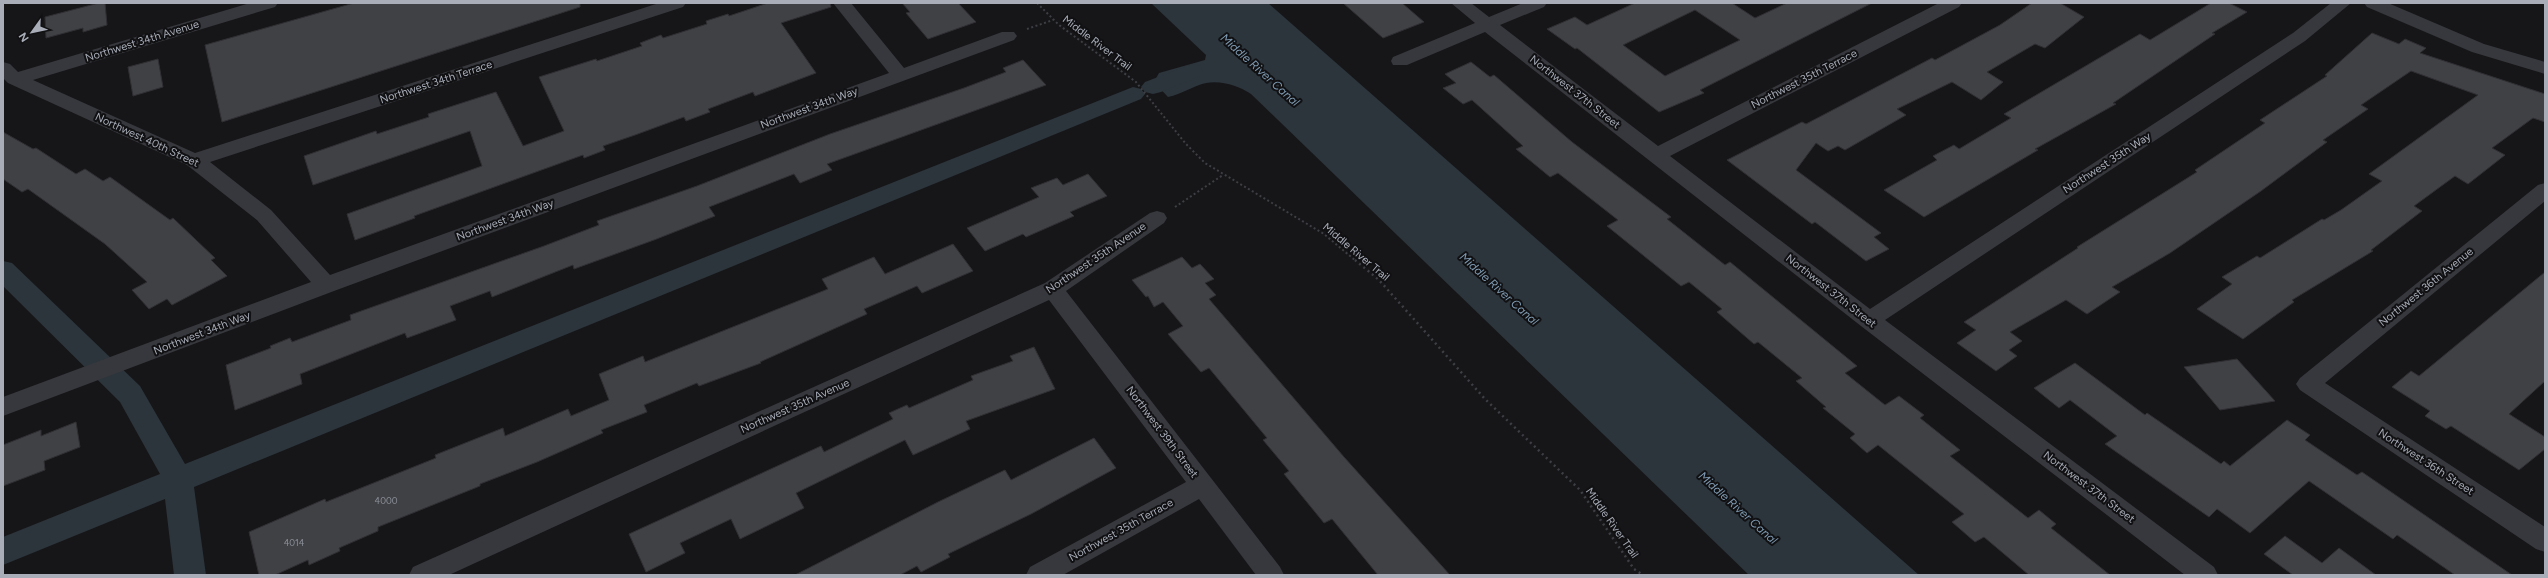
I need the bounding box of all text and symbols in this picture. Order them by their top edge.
north arrow [12,12,52,52]
street label: Middle River Trail [1060,13,1134,73]
street label: Northwest 34th Avenue [84,17,200,65]
text: N [16,30,32,44]
water label: Middle River Canal [1218,31,1303,109]
street label: Northwest 35th Terrace [1749,47,1859,111]
street label: Northwest 37th Street [1527,53,1623,131]
street label: Northwest 34th Terrace [378,58,494,106]
street label: Northwest 34th Way [759,84,860,132]
street label: Northwest 40th Street [93,110,201,170]
street label: Northwest 35th Way [2061,130,2154,196]
street label: Northwest 34th Way [455,196,556,244]
street label: Northwest 35th Avenue [1044,220,1148,296]
street label: Middle River Trail [1320,220,1392,284]
street label: Northwest 36th Avenue [2376,245,2476,329]
water label: Middle River Canal [1457,250,1542,328]
street label: Northwest 37th Street [1783,252,1879,330]
street label: Northwest 34th Way [152,308,252,357]
street label: Northwest 35th Avenue [739,376,851,436]
street label: Northwest 39th Street [1123,384,1201,480]
street label: Northwest 36th Street [2376,426,2476,498]
street label: Northwest 37th Street [2041,448,2137,526]
water label: Middle River Canal [1696,469,1781,547]
street label: Middle River Trail [1583,485,1641,561]
house number: 4000 [375,495,398,506]
street label: Northwest 35th Terrace [1067,496,1175,564]
house number: 4014 [284,537,305,548]

